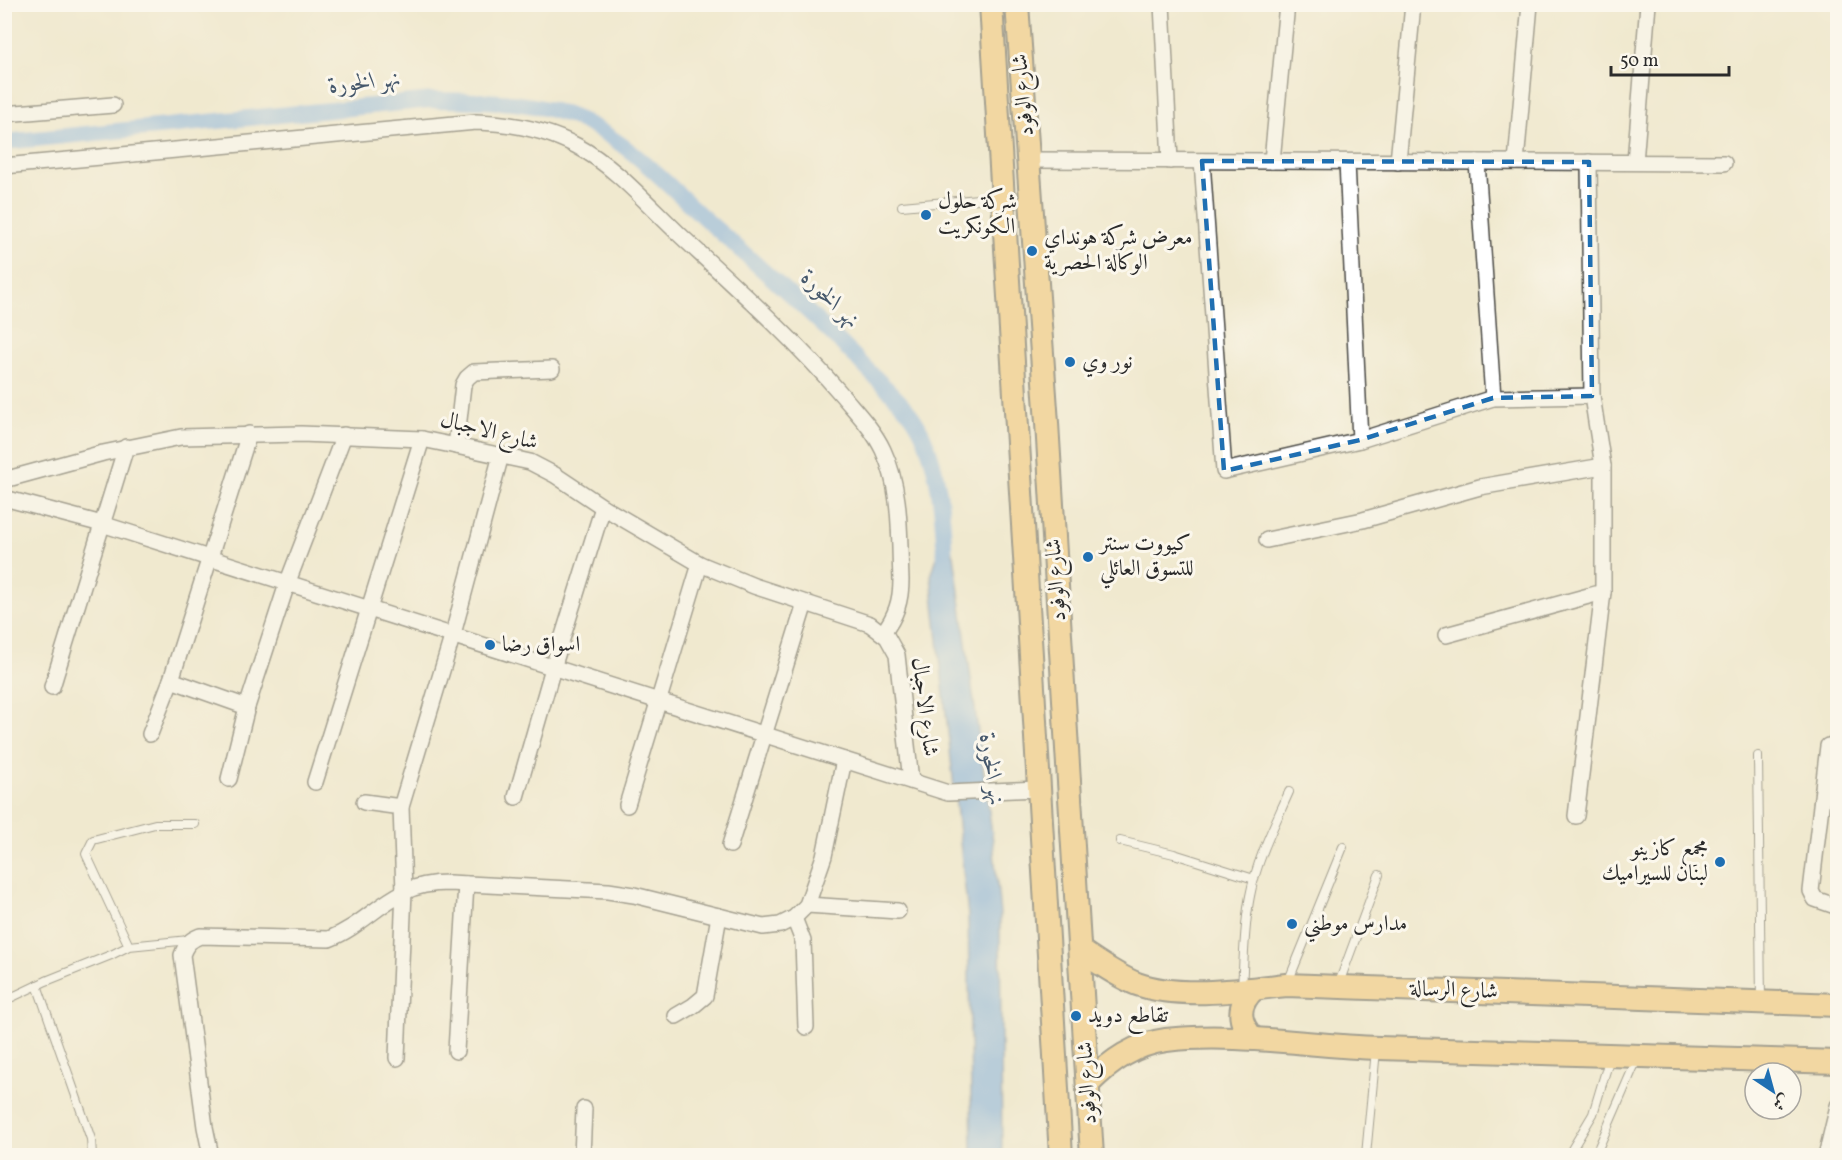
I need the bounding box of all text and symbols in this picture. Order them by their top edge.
scale bar [1611,39,1730,77]
text: 50 m [1620,49,1659,74]
street label: شارع الوفود [1005,52,1044,138]
water label: نهر الخورة [326,62,403,104]
place label: شركة حلول الكونكريت [938,187,1017,243]
marker: شركة حلول الكونكريت [919,208,933,222]
place label: معرض شركة هونداي الوكالة الحصرية [1044,223,1193,279]
marker: معرض شركة هونداي الوكالة الحصرية [1025,244,1039,258]
water label: نهر الخورة [791,262,868,337]
place label: نور وي [1082,347,1133,378]
marker: نور وي [1063,355,1077,369]
street label: شارع الاجبال [437,405,541,460]
place label: كيووت سنتر للتسوق العائلي [1098,529,1194,589]
street label: شارع الوفود [1039,538,1076,622]
marker: كيووت سنتر للتسوق العائلي [1081,550,1095,564]
place label: اسواق رضا [502,630,580,661]
marker: اسواق رضا [483,638,497,652]
street label: شارع الاجبال [902,656,945,758]
water label: نهر الخورة [969,731,1013,808]
place label: مجمع كازينو لبنان للسيراميك [1602,834,1708,890]
marker: مجمع كازينو لبنان للسيراميك [1713,855,1727,869]
place label: مدارس موطني [1304,909,1407,943]
marker: مدارس موطني [1285,917,1299,931]
street label: شارع الرسالة [1408,974,1499,1009]
place label: تقاطع دويد [1088,1001,1169,1034]
marker: تقاطع دويد [1069,1009,1083,1023]
street label: شارع الوفود [1070,1041,1107,1125]
north arrow [1743,1061,1803,1121]
text: ش [1768,1088,1794,1115]

